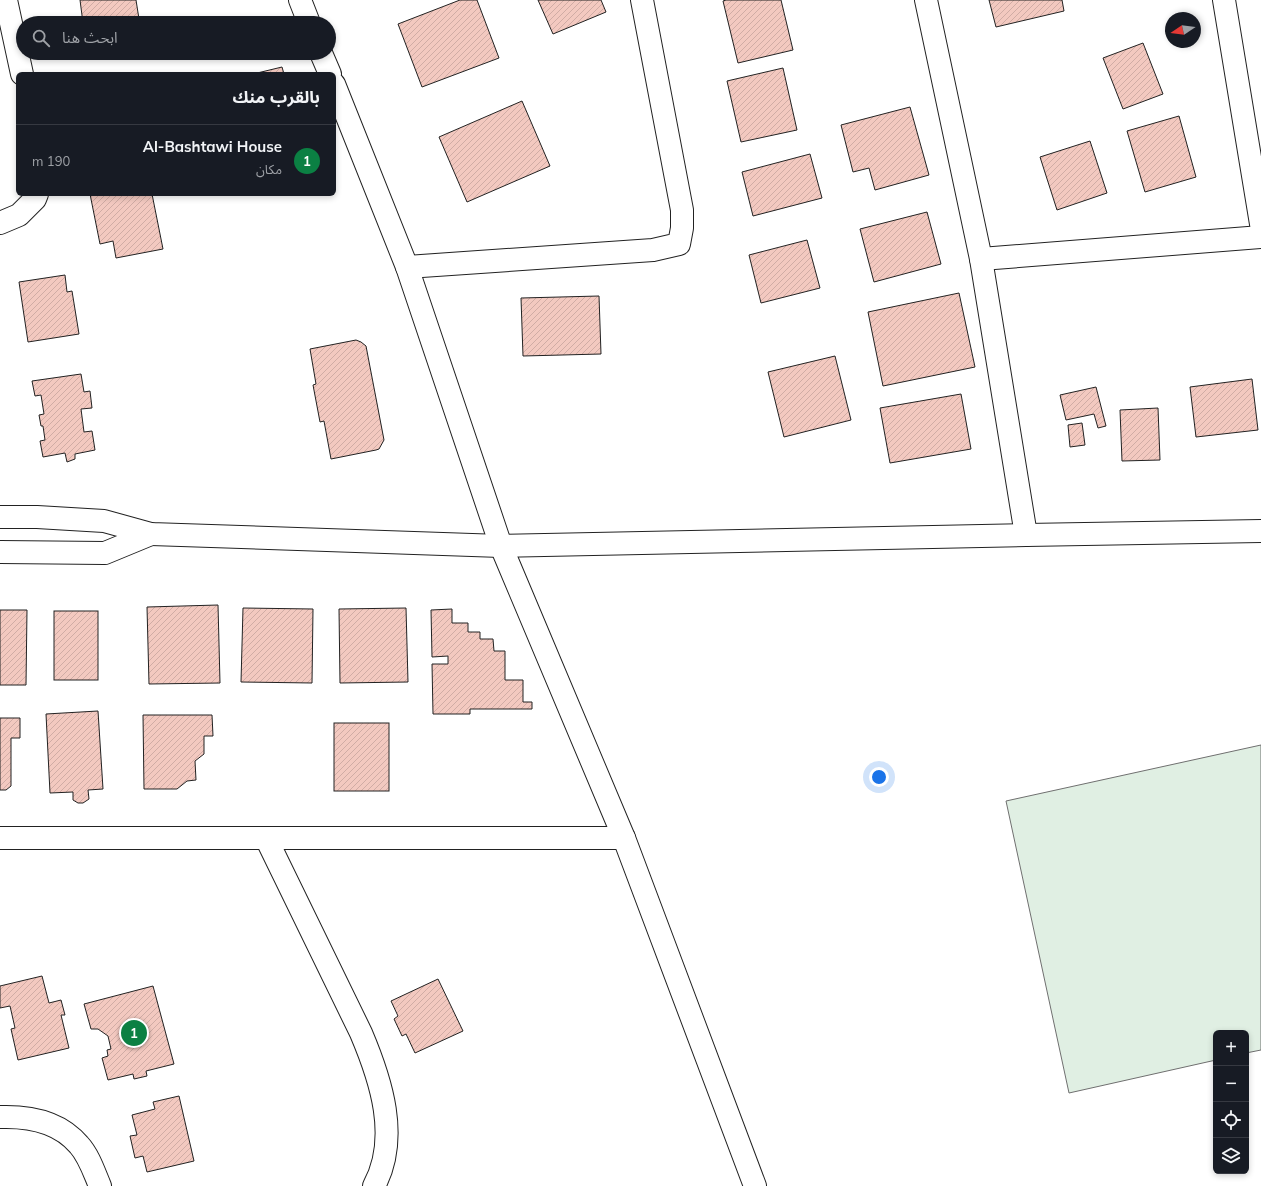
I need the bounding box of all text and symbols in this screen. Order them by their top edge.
north arrow [1165,12,1201,48]
search box [16,16,336,60]
icon: search [30,27,52,49]
text: ابحث هنا [62,28,118,47]
text: بالقرب منك [232,86,320,107]
text: Al-Bashtawi House [143,137,282,156]
text: 190 m [32,153,70,169]
text: 1 [303,153,311,169]
text: مكان [256,161,282,177]
your location [869,767,889,787]
pin: 1 [121,1018,147,1048]
map controls [1213,1030,1249,1174]
button: + [1213,1030,1249,1066]
button: − [1213,1066,1249,1102]
button: locate [1213,1102,1249,1138]
button: layers [1213,1138,1249,1174]

